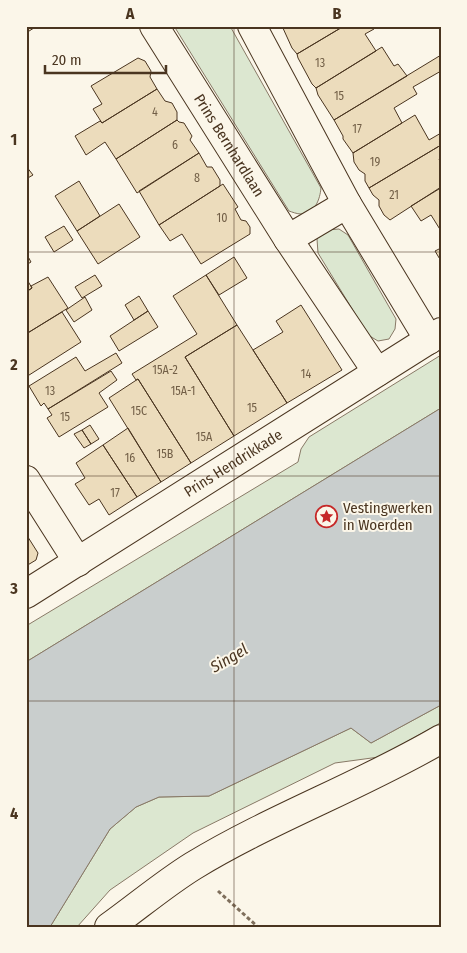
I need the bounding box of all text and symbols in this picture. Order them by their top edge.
text: A [125,4,135,23]
text: B [333,4,342,23]
scale bar [45,42,166,74]
text: 20 m [52,51,82,69]
house number: 13 [315,56,325,70]
house number: 15 [334,89,345,103]
street label: Prins Bernhardlaan [190,91,268,200]
house number: 4 [152,105,158,119]
house number: 17 [352,122,362,136]
text: 1 [11,130,17,149]
house number: 6 [172,138,178,152]
house number: 19 [370,155,380,169]
house number: 8 [194,171,200,185]
house number: 21 [389,188,399,202]
house number: 10 [217,211,227,225]
text: 2 [9,355,18,374]
house number: 15A-2 [152,363,178,377]
house number: 14 [301,367,311,381]
house number: 13 [45,384,55,398]
house number: 15A-1 [171,384,195,398]
house number: 15 [247,401,258,415]
house number: 15C [131,404,147,418]
house number: 15 [60,410,71,424]
street label: Prins Hendrikkade [181,426,286,501]
house number: 15A [196,430,213,444]
house number: 15B [157,447,174,461]
house number: 16 [125,451,135,465]
house number: 17 [110,486,120,500]
place label: Vestingwerken in Woerden [343,499,432,534]
place icon: Vestingwerken in Woerden [315,505,339,529]
text: 3 [9,579,18,598]
water label: Singel [206,639,251,677]
text: 4 [10,804,18,823]

